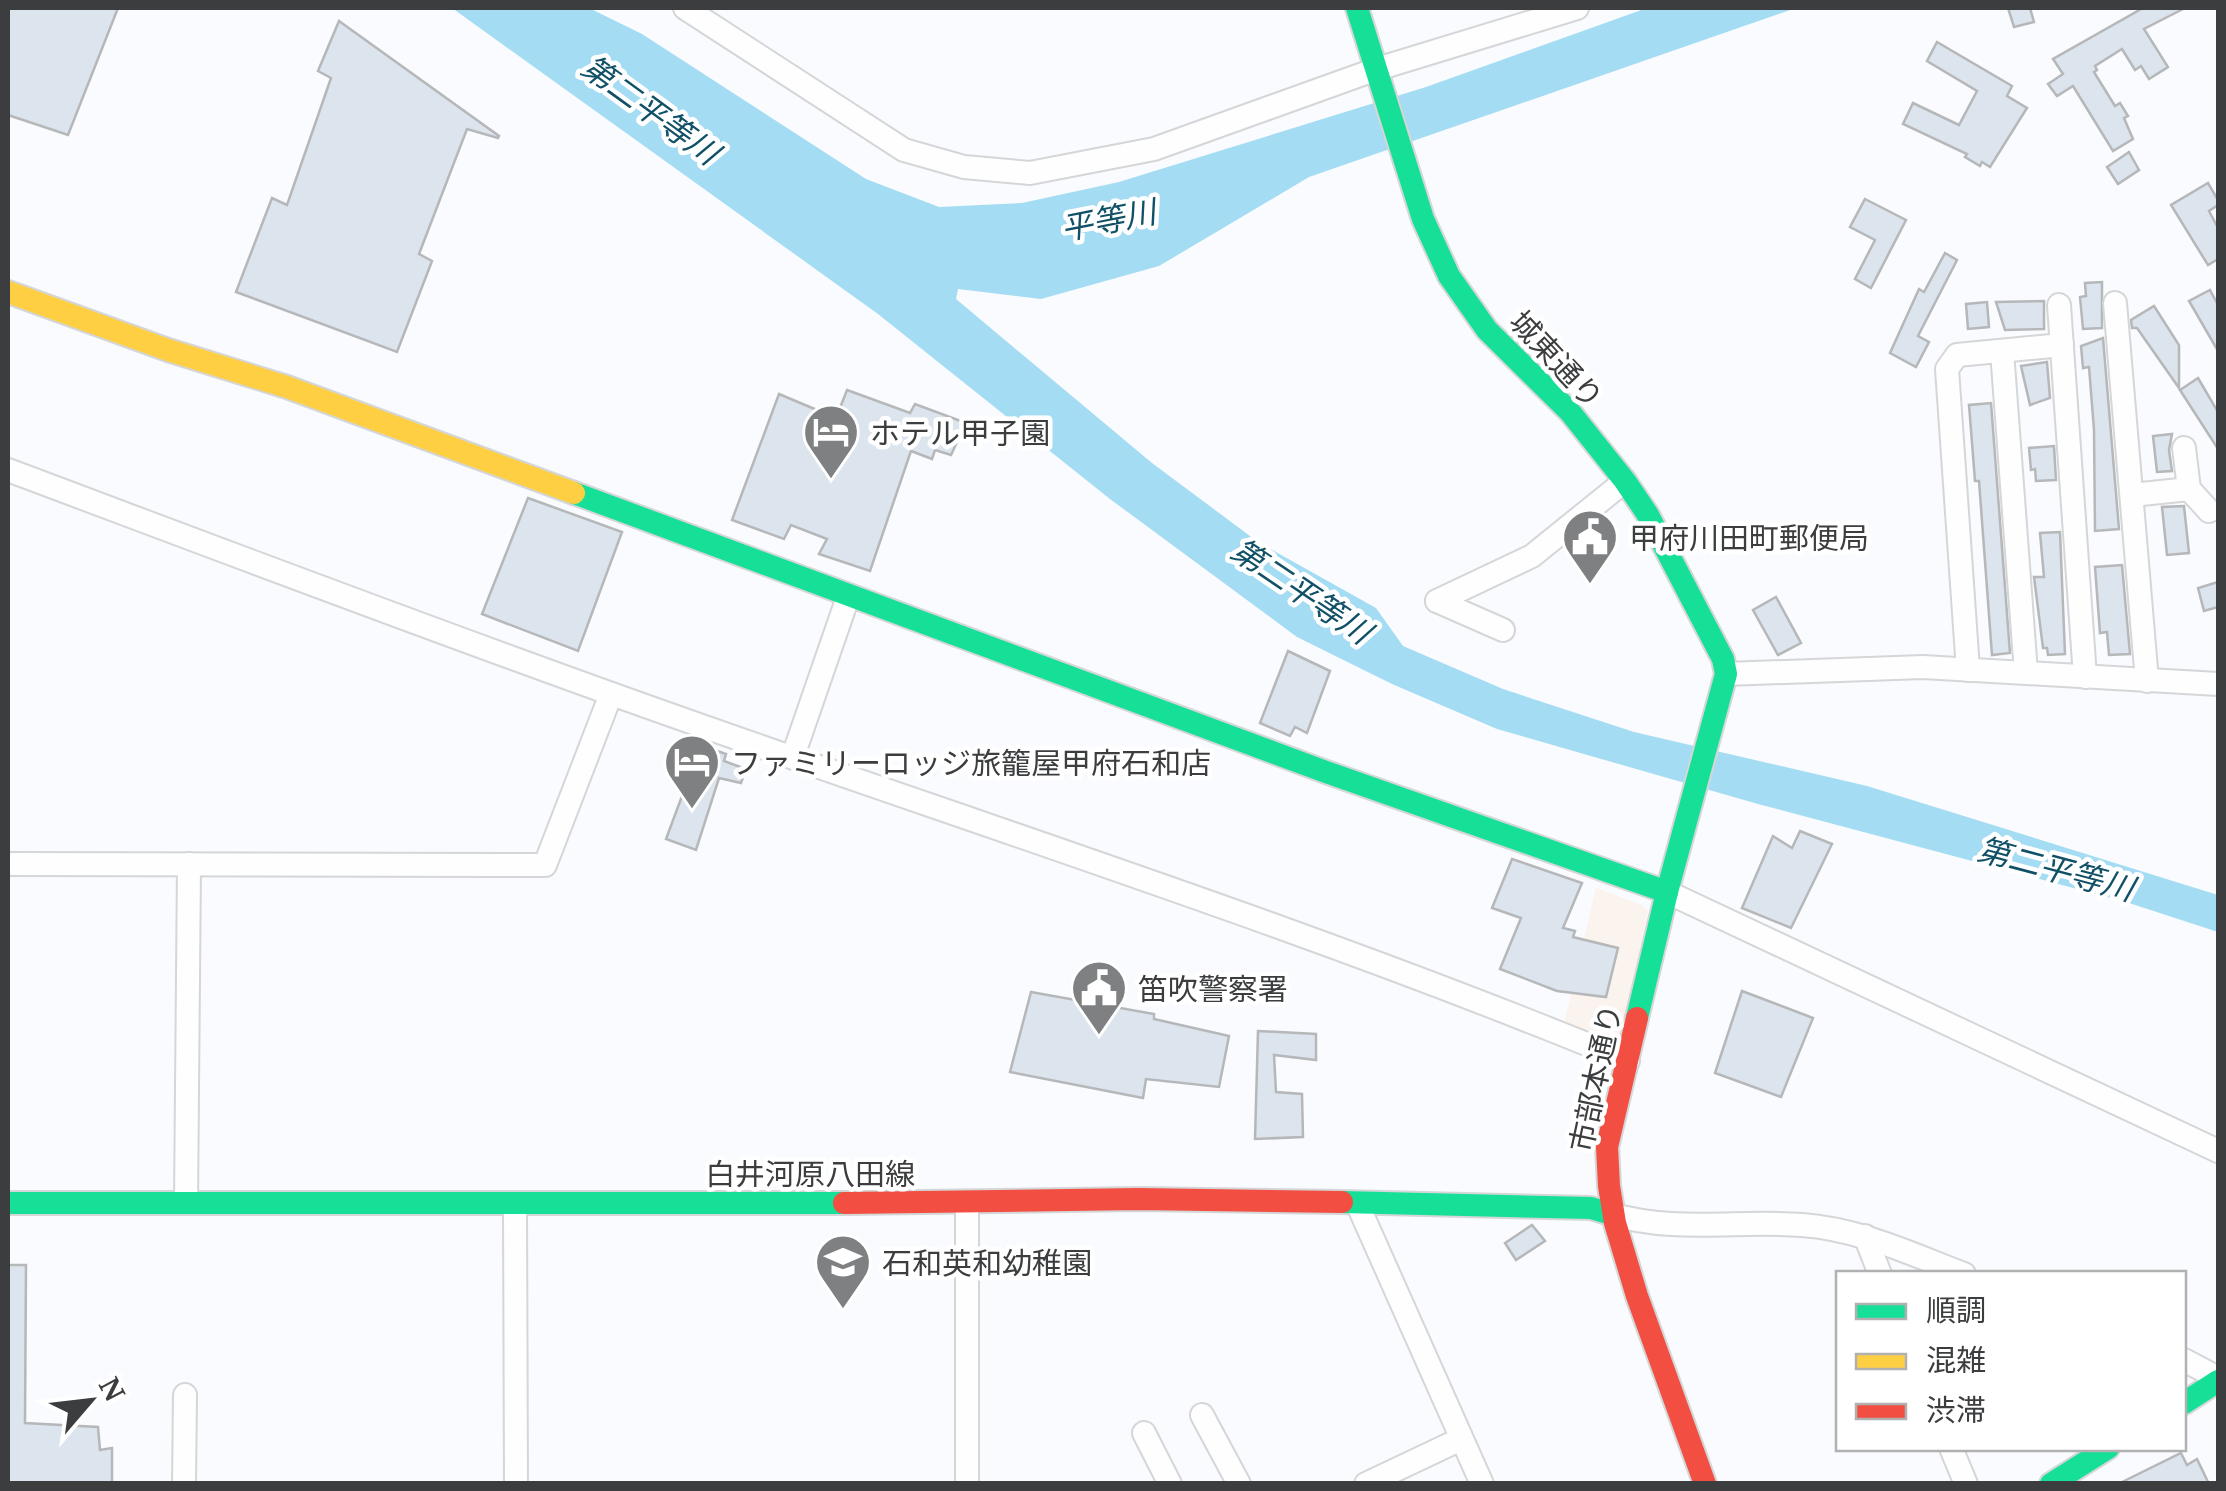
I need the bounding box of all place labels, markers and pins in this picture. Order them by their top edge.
hotel icon: ホテル甲子園 [801,402,861,481]
place label: ホテル甲子園 [870,412,1050,453]
public building icon: 甲府川田町郵便局 [1560,507,1620,586]
place label: 甲府川田町郵便局 [1629,517,1869,558]
hotel icon: ファミリーロッジ旅籠屋甲府石和店 [662,732,722,811]
place label: ファミリーロッジ旅籠屋甲府石和店 [731,742,1211,783]
public building icon: 笛吹警察署 [1069,958,1129,1037]
place label: 笛吹警察署 [1138,968,1288,1009]
school or university icon: 石和英和幼稚園 [813,1232,873,1311]
place label: 石和英和幼稚園 [882,1242,1092,1283]

